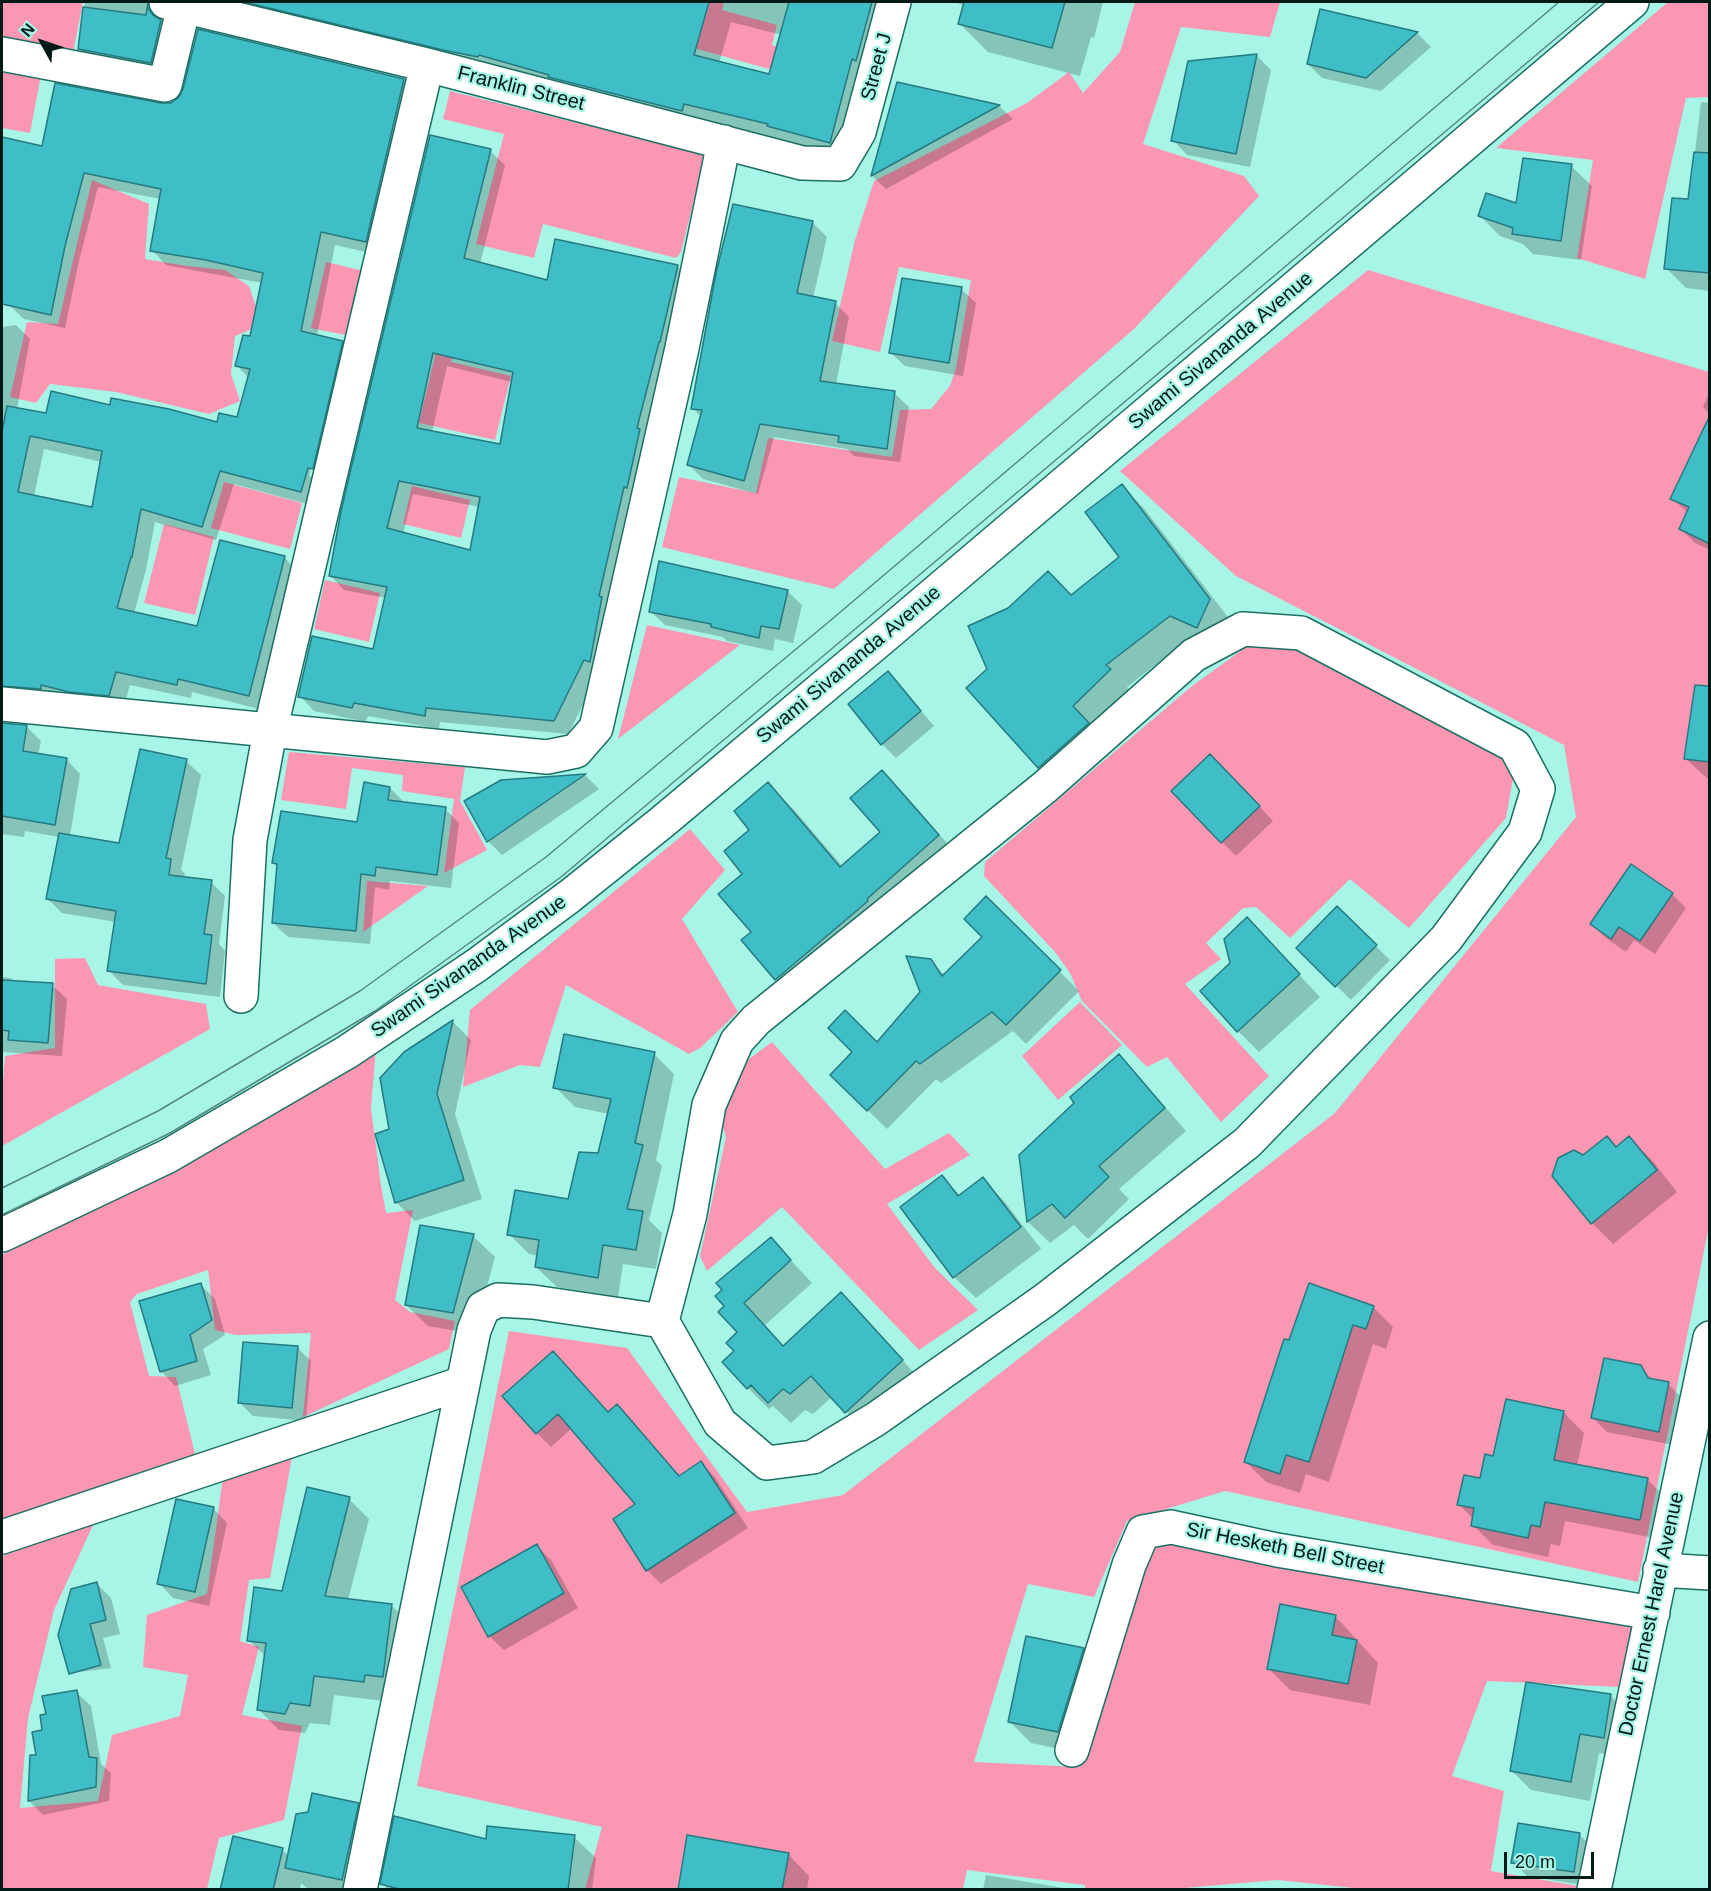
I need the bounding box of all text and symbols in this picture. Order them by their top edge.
north arrow [12,12,72,72]
text: N [18,20,38,40]
street label: Street J [856,31,898,103]
street label: Franklin Street [455,62,587,116]
street label: Swami Sivananda Avenue [1124,267,1318,435]
street label: Swami Sivananda Avenue [752,581,946,749]
street label: Swami Sivananda Avenue [367,890,571,1044]
street label: Doctor Ernest Harel Avenue [1614,1490,1690,1738]
street label: Sir Hesketh Bell Street [1184,1518,1386,1580]
scale bar [1507,1840,1597,1878]
text: 20 m [1515,1852,1555,1872]

